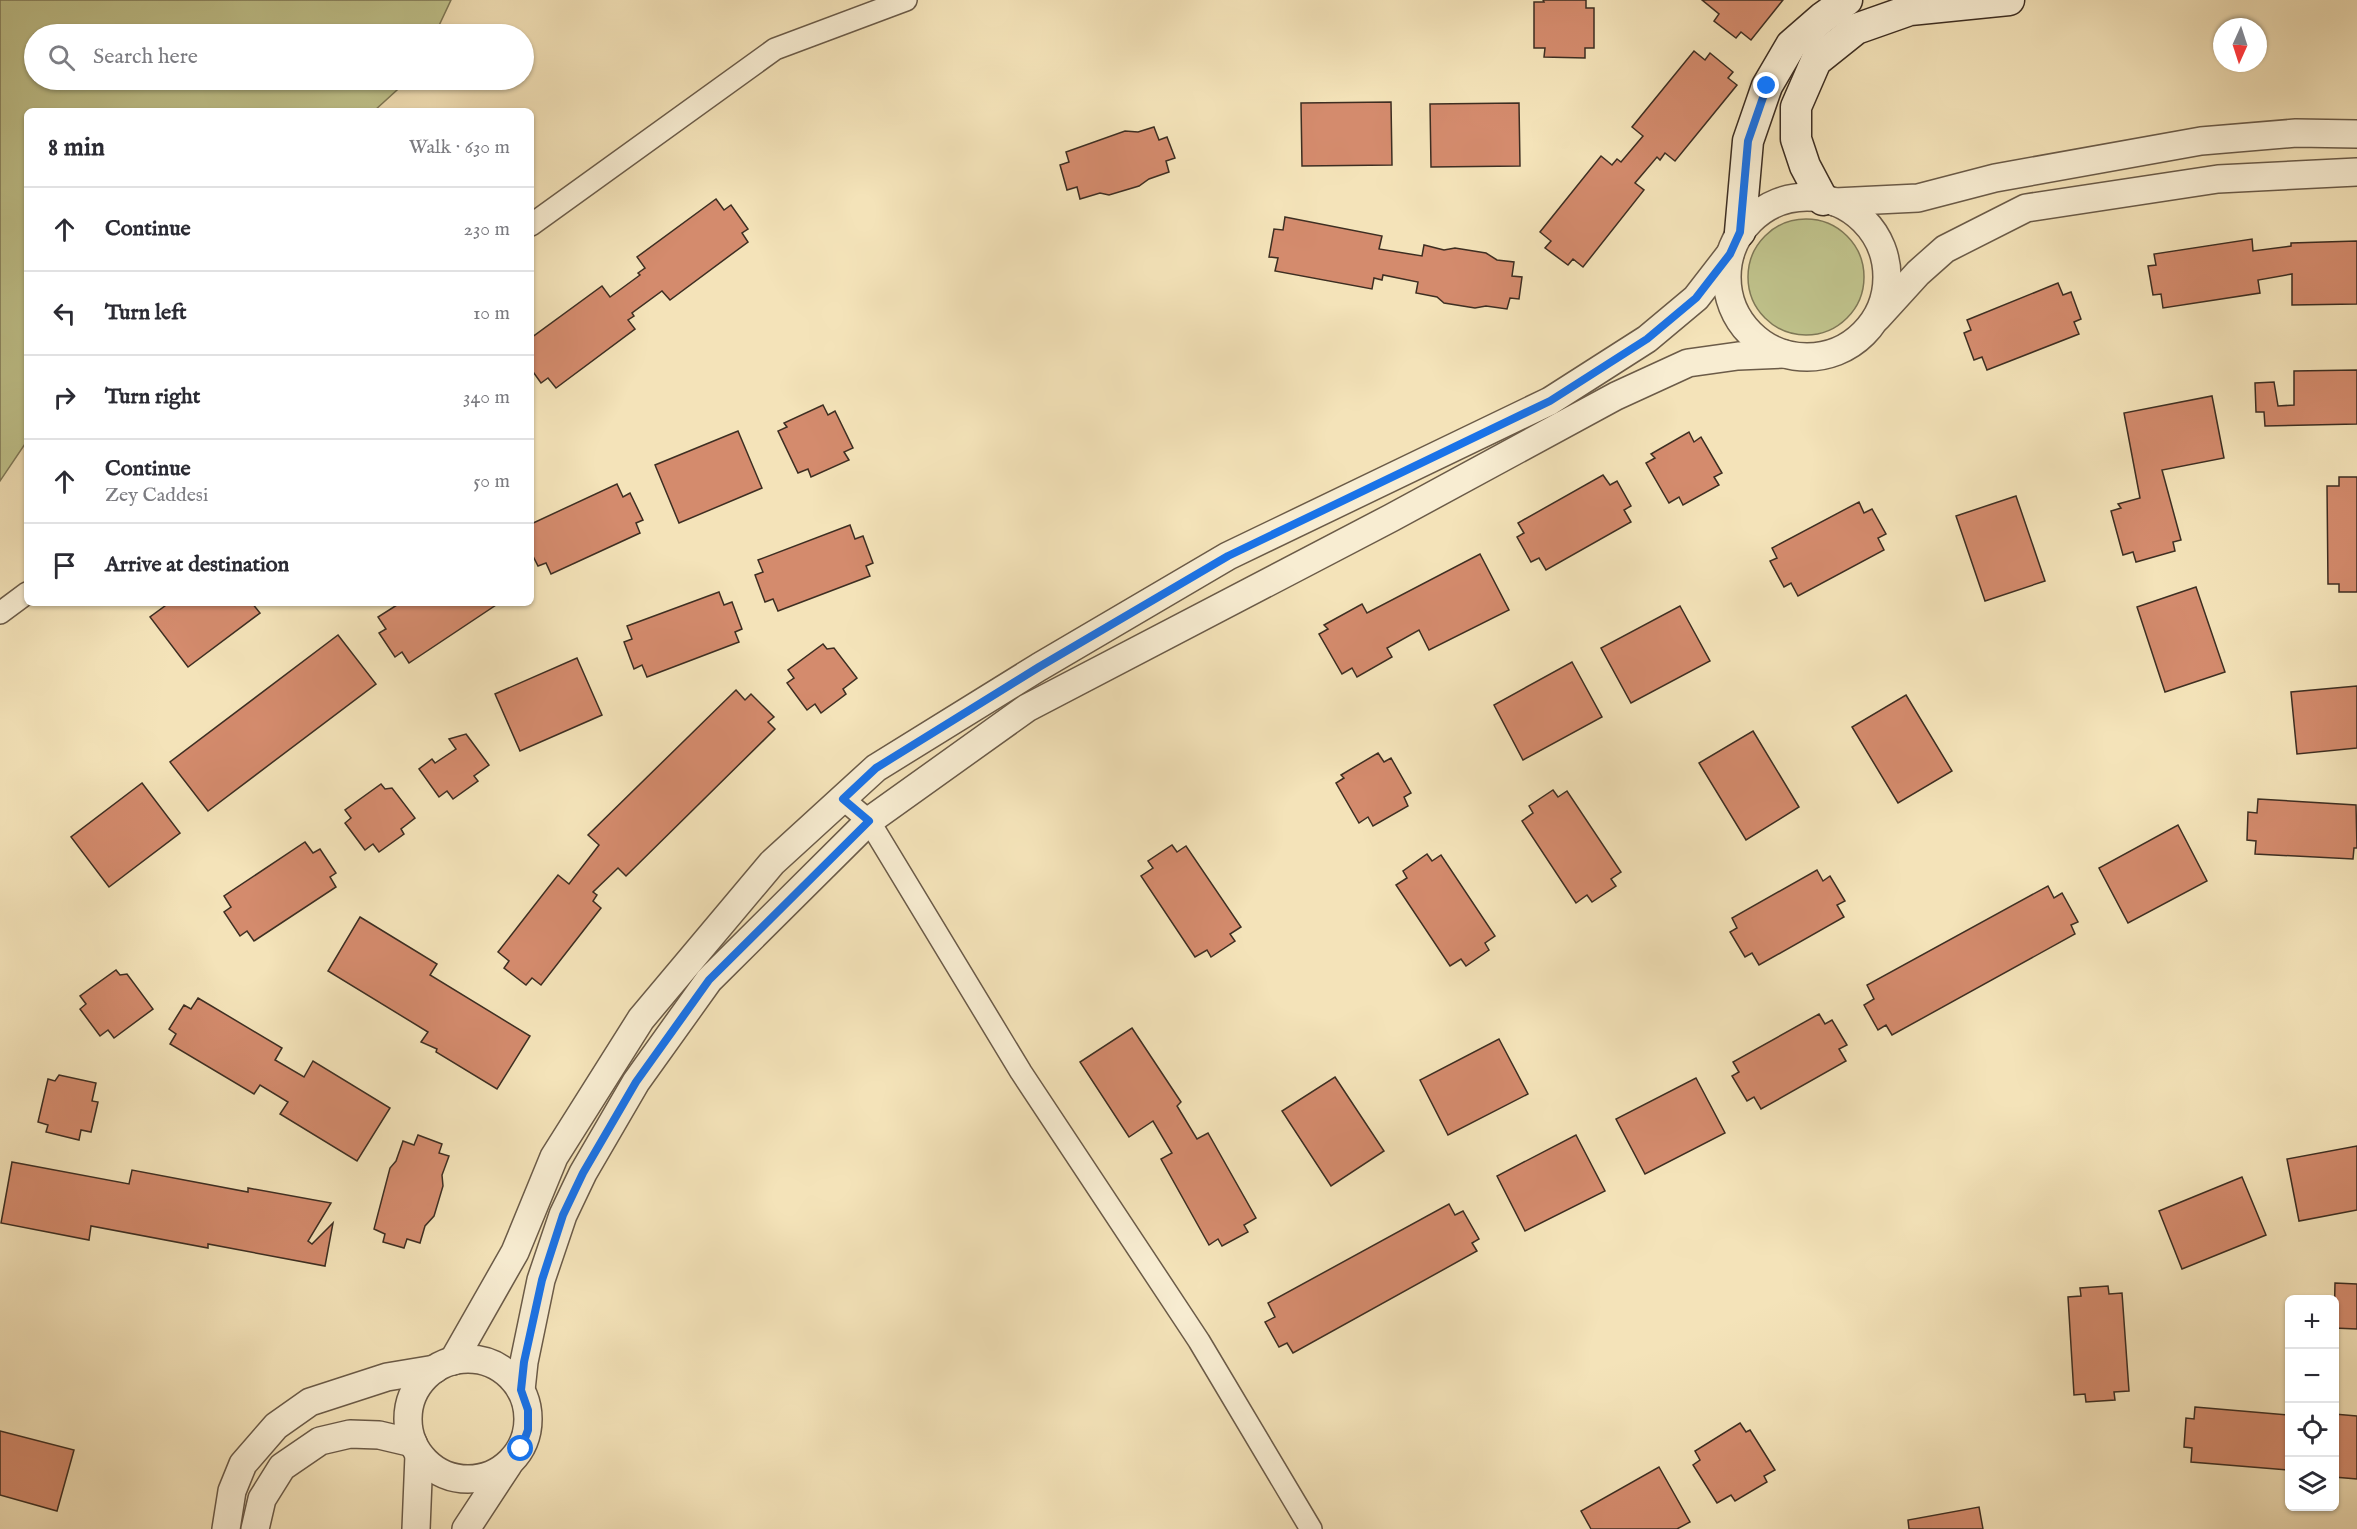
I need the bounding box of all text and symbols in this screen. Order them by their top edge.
north arrow [2213,18,2267,72]
search box [24,24,534,90]
icon: search [45,41,78,74]
text: Search here [93,43,198,71]
route end [1753,72,1779,98]
text: 8 min [48,131,105,164]
text: Walk · 630 m [409,135,510,160]
icon: ahead [48,213,81,246]
text: Continue [105,215,191,243]
text: 230 m [464,217,510,242]
icon: left [48,297,81,330]
text: Turn left [105,299,187,327]
text: 10 m [473,301,510,326]
icon: right [48,381,81,414]
text: Turn right [105,383,200,411]
text: 340 m [463,385,510,410]
text: Continue [105,455,191,483]
icon: ahead [48,465,81,498]
text: 50 m [473,469,510,494]
text: Zey Caddesi [105,483,208,508]
icon: arrive [48,549,81,582]
text: Arrive at destination [105,551,289,579]
map controls [2285,1295,2339,1511]
button: + [2285,1295,2339,1349]
button: − [2285,1349,2339,1403]
button: locate [2285,1403,2339,1457]
route start [507,1435,533,1461]
button: layers [2285,1457,2339,1511]

